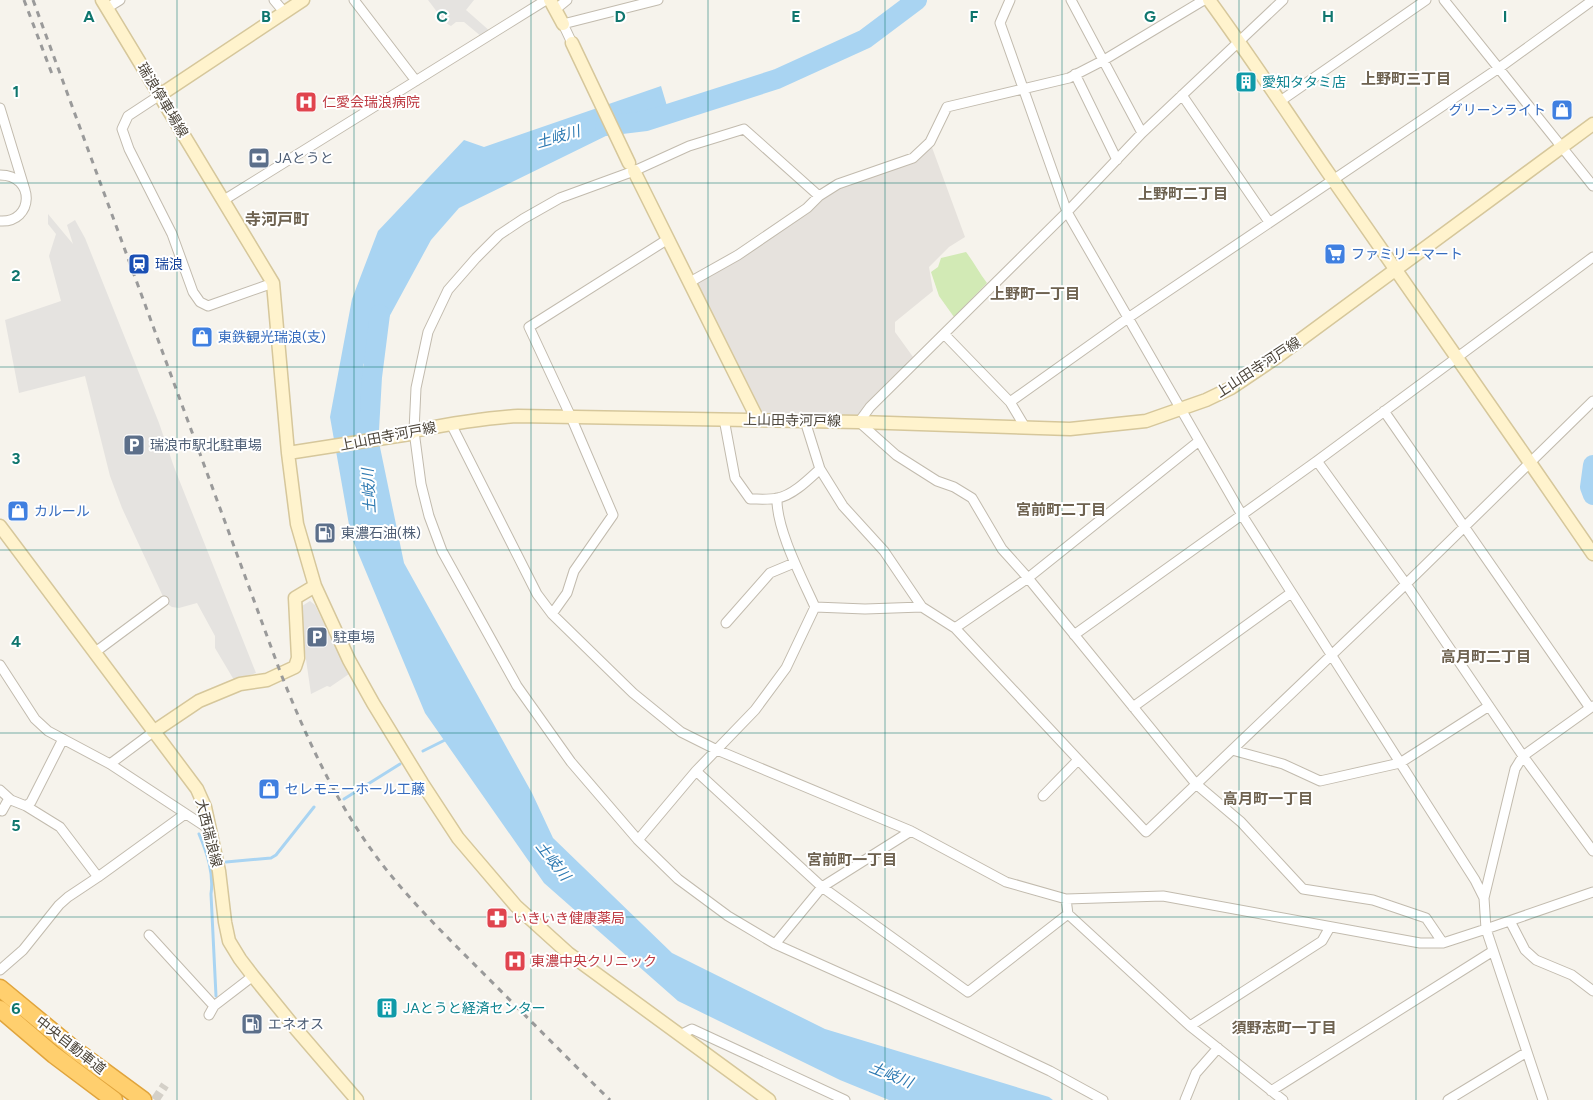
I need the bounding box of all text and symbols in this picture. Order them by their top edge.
text: A [83,7,95,26]
text: B [261,7,271,26]
text: C [436,7,448,26]
text: D [614,7,626,26]
text: E [791,7,801,26]
text: F [970,7,979,26]
text: G [1144,7,1156,26]
text: H [1322,7,1334,26]
text: I [1503,7,1507,26]
street label: 瑞浪停車場線 [134,60,191,141]
building icon: 愛知タタミ店 [1234,70,1258,94]
district label: 上野町三丁目 [1361,70,1451,88]
place label: 愛知タタミ店 [1262,74,1346,91]
text: 1 [13,82,19,101]
hospital icon: 仁愛会瑞浪病院 [294,90,318,114]
place label: 仁愛会瑞浪病院 [322,94,420,111]
shop icon: グリーンライト [1550,98,1574,122]
place label: グリーンライト [1449,102,1546,119]
water label: 土岐川 [534,122,584,152]
bank icon: JAとうと [247,146,271,170]
place label: JAとうと [275,150,334,167]
district label: 上野町二丁目 [1138,185,1228,203]
district label: 寺河戸町 [245,210,309,229]
supermarket icon: ファミリーマート [1323,242,1347,266]
place label: ファミリーマート [1351,246,1463,263]
station icon: 瑞浪 [127,252,151,276]
place label: 瑞浪 [155,256,183,273]
text: 2 [11,266,21,285]
district label: 上野町一丁目 [990,285,1080,303]
shop icon: 東鉄観光瑞浪(支) [190,325,214,349]
place label: 東鉄観光瑞浪(支) [218,329,326,346]
street label: 上山田寺河戸線 [1213,334,1304,401]
street label: 上山田寺河戸線 [743,411,841,430]
street label: 上山田寺河戸線 [338,419,438,454]
parking icon: 瑞浪市駅北駐車場 [122,433,146,457]
place label: 瑞浪市駅北駐車場 [150,437,262,454]
text: 3 [12,449,21,468]
water label: 土岐川 [359,466,379,514]
shop icon: カルール [6,499,30,523]
district label: 宮前町二丁目 [1016,501,1106,519]
place label: カルール [34,503,90,520]
fuel station icon: 東濃石油(株) [313,521,337,545]
place label: 東濃石油(株) [341,525,421,542]
parking icon: 駐車場 [305,625,329,649]
place label: 駐車場 [333,629,375,646]
text: 4 [11,632,21,651]
district label: 高月町二丁目 [1441,648,1531,666]
shop icon: セレモニーホール工藤 [257,777,281,801]
place label: セレモニーホール工藤 [285,781,425,798]
district label: 高月町一丁目 [1223,790,1313,808]
street label: 大西瑞浪線 [192,797,225,869]
text: 5 [11,816,21,835]
water label: 土岐川 [532,838,575,886]
district label: 宮前町一丁目 [807,851,897,869]
pharmacy icon: いきいき健康薬局 [485,906,509,930]
place label: いきいき健康薬局 [513,910,625,927]
hospital icon: 東濃中央クリニック [503,949,527,973]
place label: 東濃中央クリニック [531,953,657,970]
building icon: JAとうと経済センター [375,996,399,1020]
text: 6 [11,999,21,1018]
place label: JAとうと経済センター [403,1000,546,1017]
fuel station icon: エネオス [240,1012,264,1036]
street label: 中央自動車道 [32,1013,109,1078]
place label: エネオス [268,1016,324,1033]
district label: 須野志町一丁目 [1231,1019,1337,1037]
water label: 土岐川 [867,1058,917,1093]

